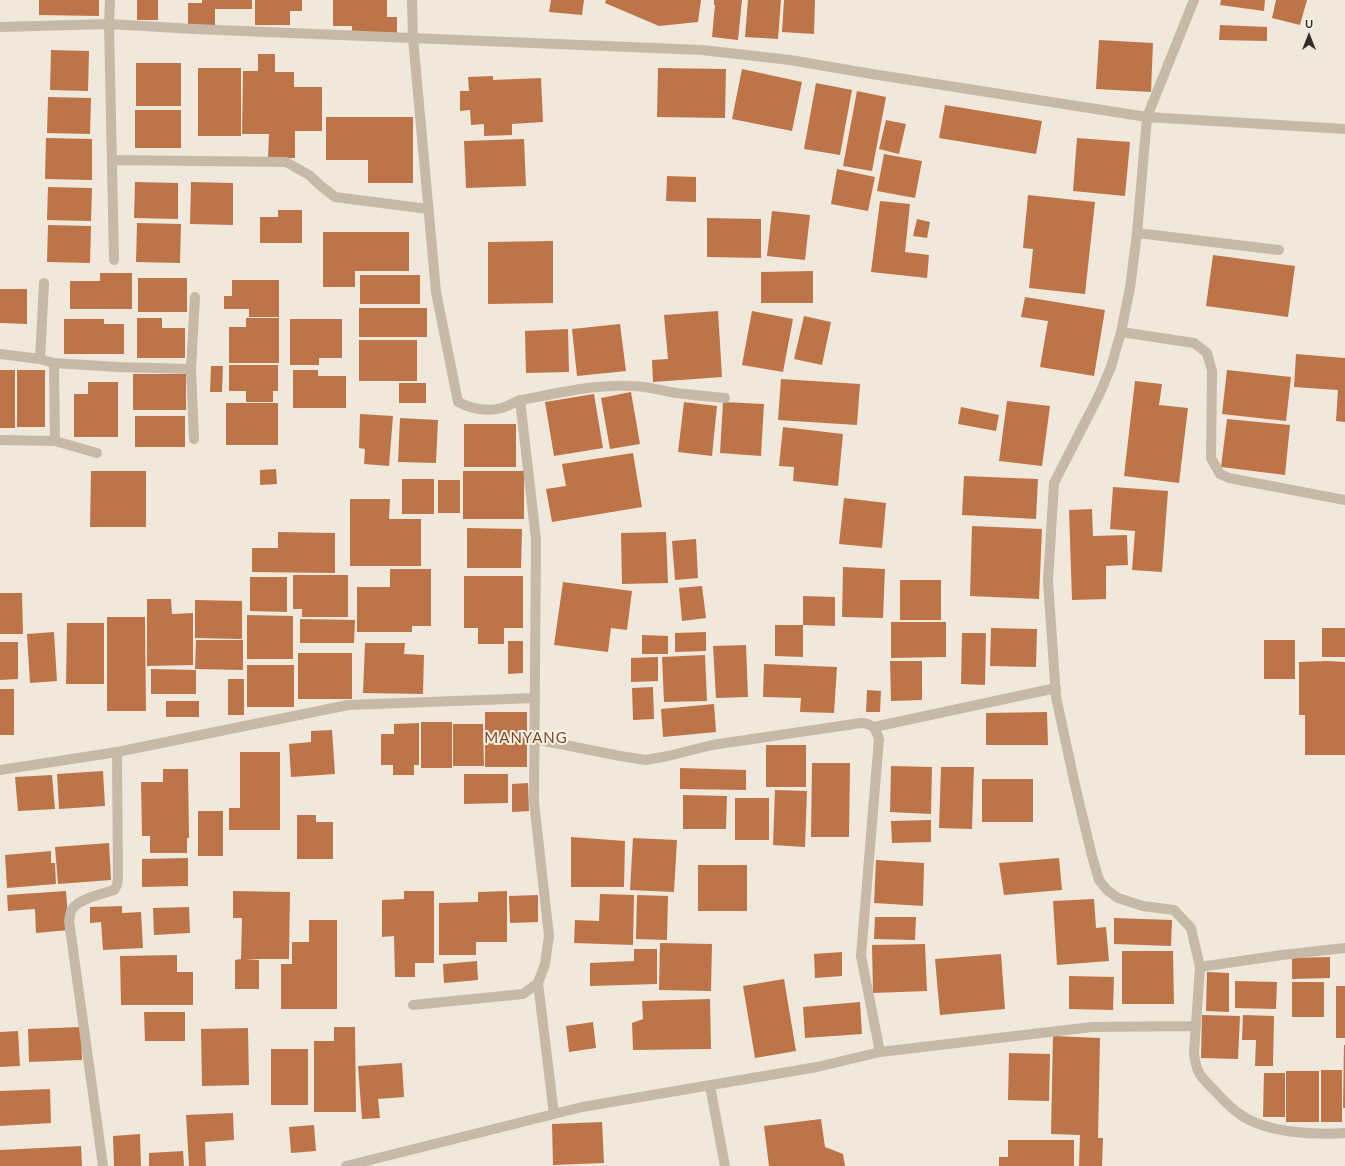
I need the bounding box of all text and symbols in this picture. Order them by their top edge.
north arrow [1289,16,1329,56]
text: U [1305,17,1313,30]
district label: MANYANG [484,729,568,747]

